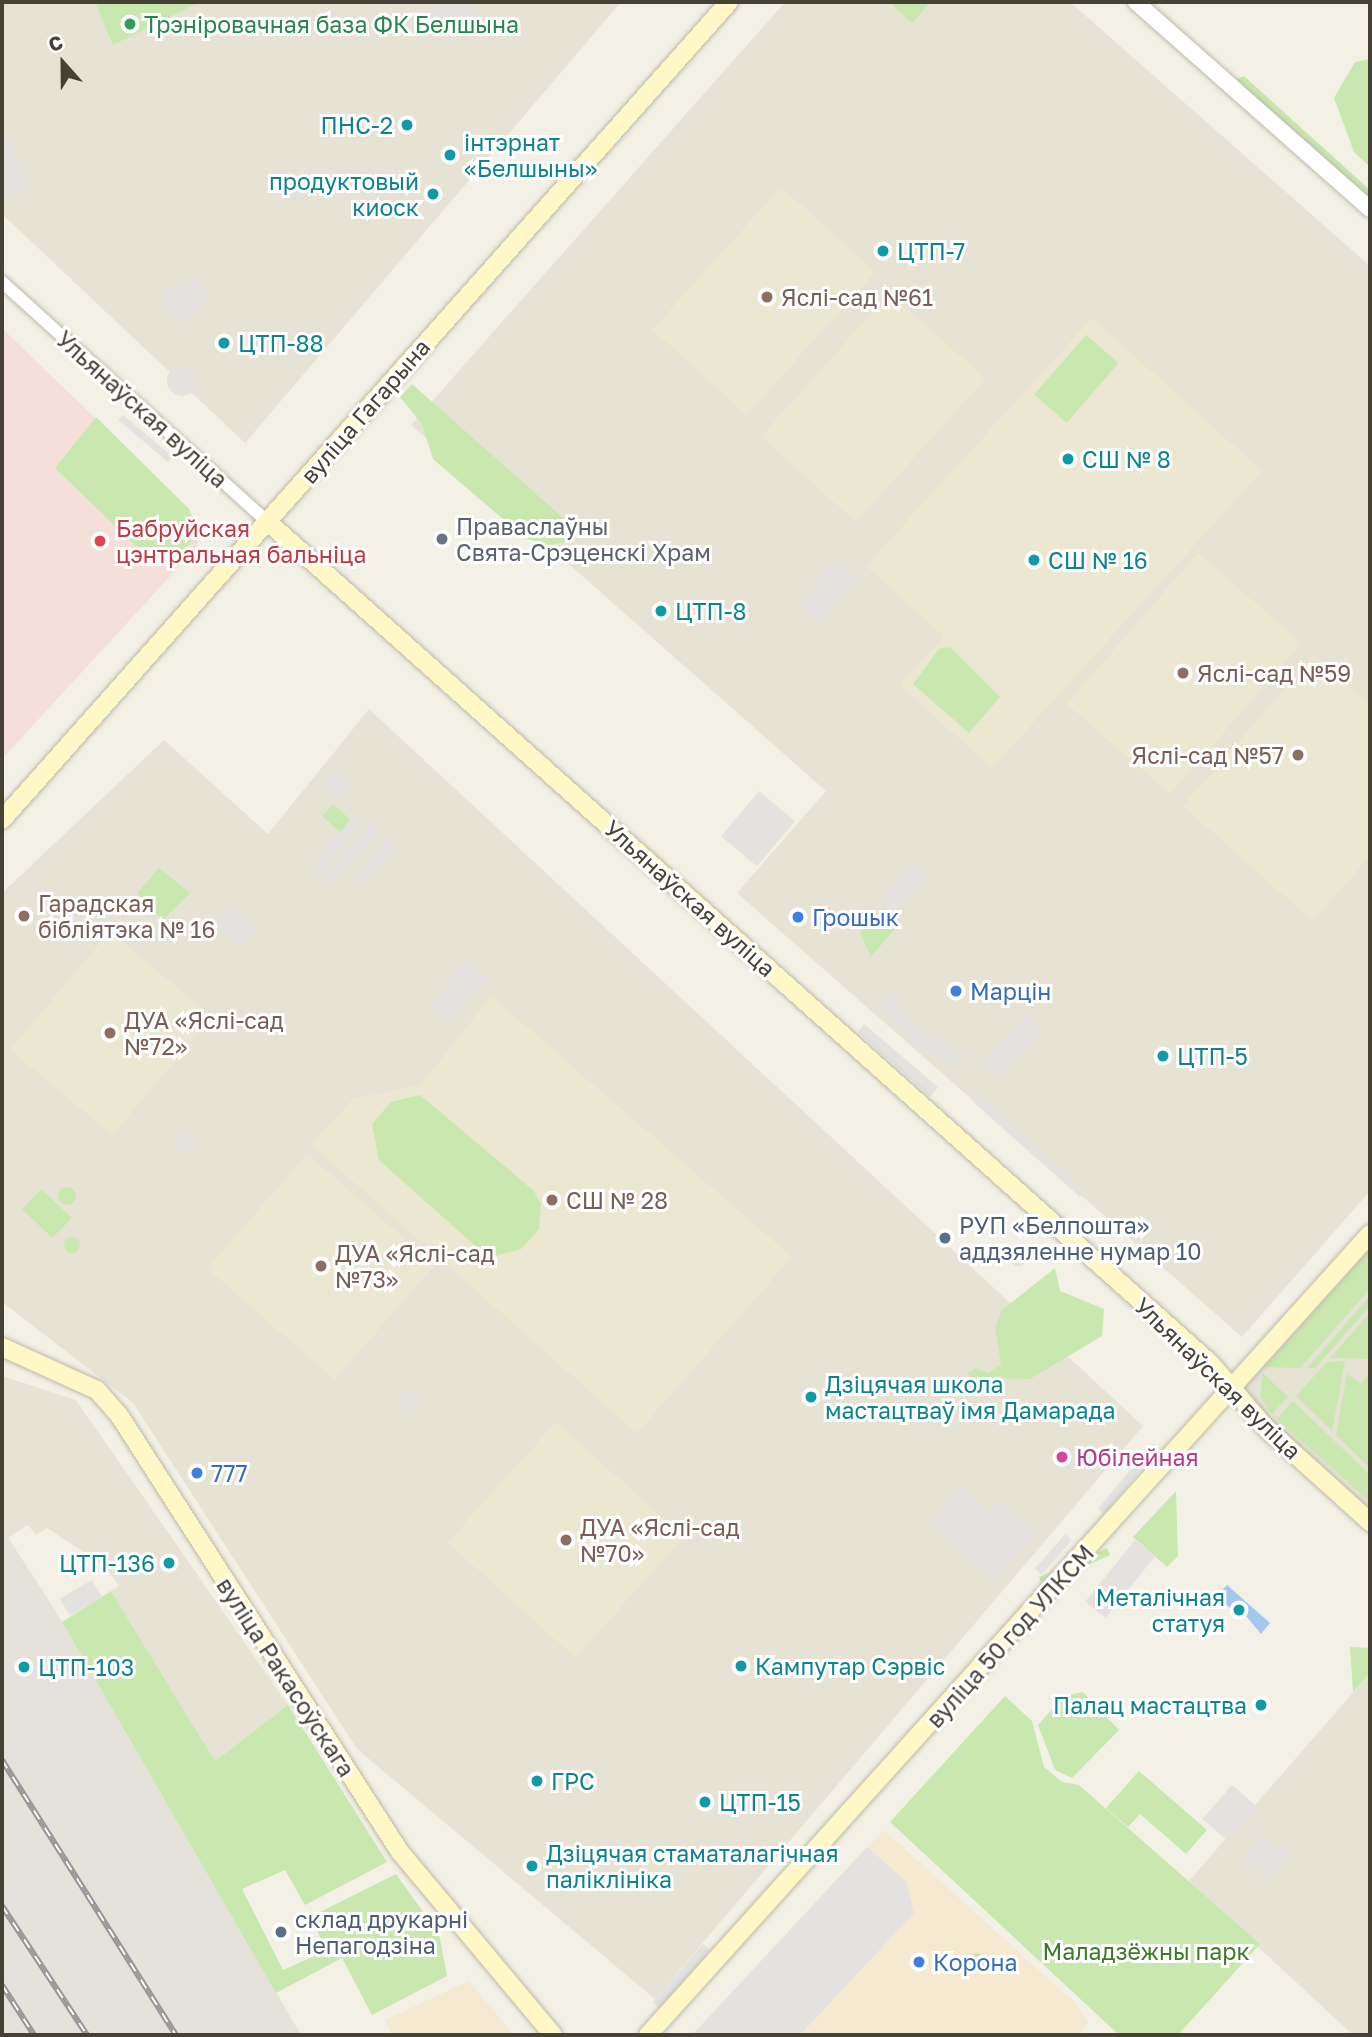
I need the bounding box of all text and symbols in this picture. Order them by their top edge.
place label: Трэніровачная база ФК Белшына [144,10,519,38]
marker: Трэніровачная база ФК Белшына [122,16,138,32]
north arrow [28,28,98,98]
text: С [45,30,66,56]
place label: ПНС-2 [321,111,393,139]
marker: ПНС-2 [399,117,415,133]
place label: інтэрнат «Белшыны» [464,128,597,182]
marker: інтэрнат «Белшыны» [442,147,458,163]
place label: продуктовый киоск [269,167,419,221]
marker: продуктовый киоск [425,186,441,202]
place label: ЦТП-7 [897,237,965,265]
marker: ЦТП-7 [875,243,891,259]
place label: Яслі-сад №61 [781,283,933,311]
marker: Яслі-сад №61 [759,289,775,305]
street label: Ульянаўская вуліца [51,325,233,493]
place label: ЦТП-88 [238,329,323,357]
street label: вуліца Гагарына [295,333,435,489]
marker: ЦТП-88 [216,335,232,351]
place label: СШ № 8 [1082,445,1171,473]
marker: СШ № 8 [1060,451,1076,467]
place label: Праваслаўны Свята-Срэценскі Храм [456,512,711,566]
place label: Бабруйская цэнтральная бальніца [116,514,367,568]
marker: Бабруйская цэнтральная бальніца [90,531,110,551]
marker: Праваслаўны Свята-Срэценскі Храм [434,531,450,547]
place label: СШ № 16 [1048,546,1148,574]
marker: СШ № 16 [1026,552,1042,568]
place label: ЦТП-8 [675,597,746,625]
marker: ЦТП-8 [653,603,669,619]
place label: Яслі-сад №59 [1197,659,1351,687]
marker: Яслі-сад №59 [1175,665,1191,681]
place label: Яслі-сад №57 [1131,741,1284,769]
marker: Яслі-сад №57 [1290,747,1306,763]
street label: Ульянаўская вуліца [599,814,781,982]
place label: Гарадская бібліятэка № 16 [38,889,215,943]
place label: Грошык [812,903,899,931]
marker: Гарадская бібліятэка № 16 [16,908,32,924]
marker: Грошык [790,909,806,925]
place label: Марцін [970,977,1051,1005]
marker: Марцін [948,983,964,999]
place label: ДУА «Яслі-сад №72» [124,1006,284,1060]
marker: ДУА «Яслі-сад №72» [102,1025,118,1041]
place label: ЦТП-5 [1177,1042,1248,1070]
marker: ЦТП-5 [1155,1048,1171,1064]
place label: СШ № 28 [566,1186,668,1214]
marker: СШ № 28 [544,1192,560,1208]
place label: РУП «Белпошта» аддзяленне нумар 10 [959,1211,1201,1265]
marker: РУП «Белпошта» аддзяленне нумар 10 [937,1230,953,1246]
place label: ДУА «Яслі-сад №73» [335,1239,495,1293]
marker: ДУА «Яслі-сад №73» [313,1258,329,1274]
street label: Ульянаўская вуліца [1129,1291,1307,1465]
place label: Дзіцячая школа мастацтваў імя Дамарада [825,1370,1116,1424]
marker: Дзіцячая школа мастацтваў імя Дамарада [803,1389,819,1405]
place label: Юбілейная [1076,1443,1199,1471]
marker: Юбілейная [1054,1449,1070,1465]
place label: 777 [211,1459,248,1487]
marker: 777 [189,1465,205,1481]
place label: ДУА «Яслі-сад №70» [580,1513,740,1567]
marker: ДУА «Яслі-сад №70» [558,1532,574,1548]
street label: вуліца 50 год УЛКСМ [921,1539,1099,1733]
place label: ЦТП-136 [59,1549,155,1577]
marker: ЦТП-136 [161,1555,177,1571]
street label: вуліца Ракасоўскага [211,1572,361,1782]
place label: Металічная статуя [1096,1583,1225,1637]
marker: Металічная статуя [1231,1602,1247,1618]
place label: Кампутар Сэрвіс [755,1652,945,1680]
place label: ЦТП-103 [38,1653,134,1681]
marker: Кампутар Сэрвіс [733,1658,749,1674]
marker: ЦТП-103 [16,1659,32,1675]
place label: Палац мастацтва [1053,1691,1247,1719]
marker: Палац мастацтва [1253,1697,1269,1713]
place label: ГРС [551,1767,595,1795]
marker: ГРС [529,1773,545,1789]
place label: ЦТП-15 [719,1788,801,1816]
marker: ЦТП-15 [697,1794,713,1810]
place label: Дзіцячая стаматалагічная паліклініка [546,1839,839,1893]
marker: Дзіцячая стаматалагічная паліклініка [524,1858,540,1874]
place label: склад друкарні Непагодзіна [295,1905,468,1959]
marker: склад друкарні Непагодзіна [273,1924,289,1940]
park label: Маладзёжны парк [1042,1937,1250,1965]
place label: Корона [933,1948,1017,1976]
marker: Корона [911,1954,927,1970]

